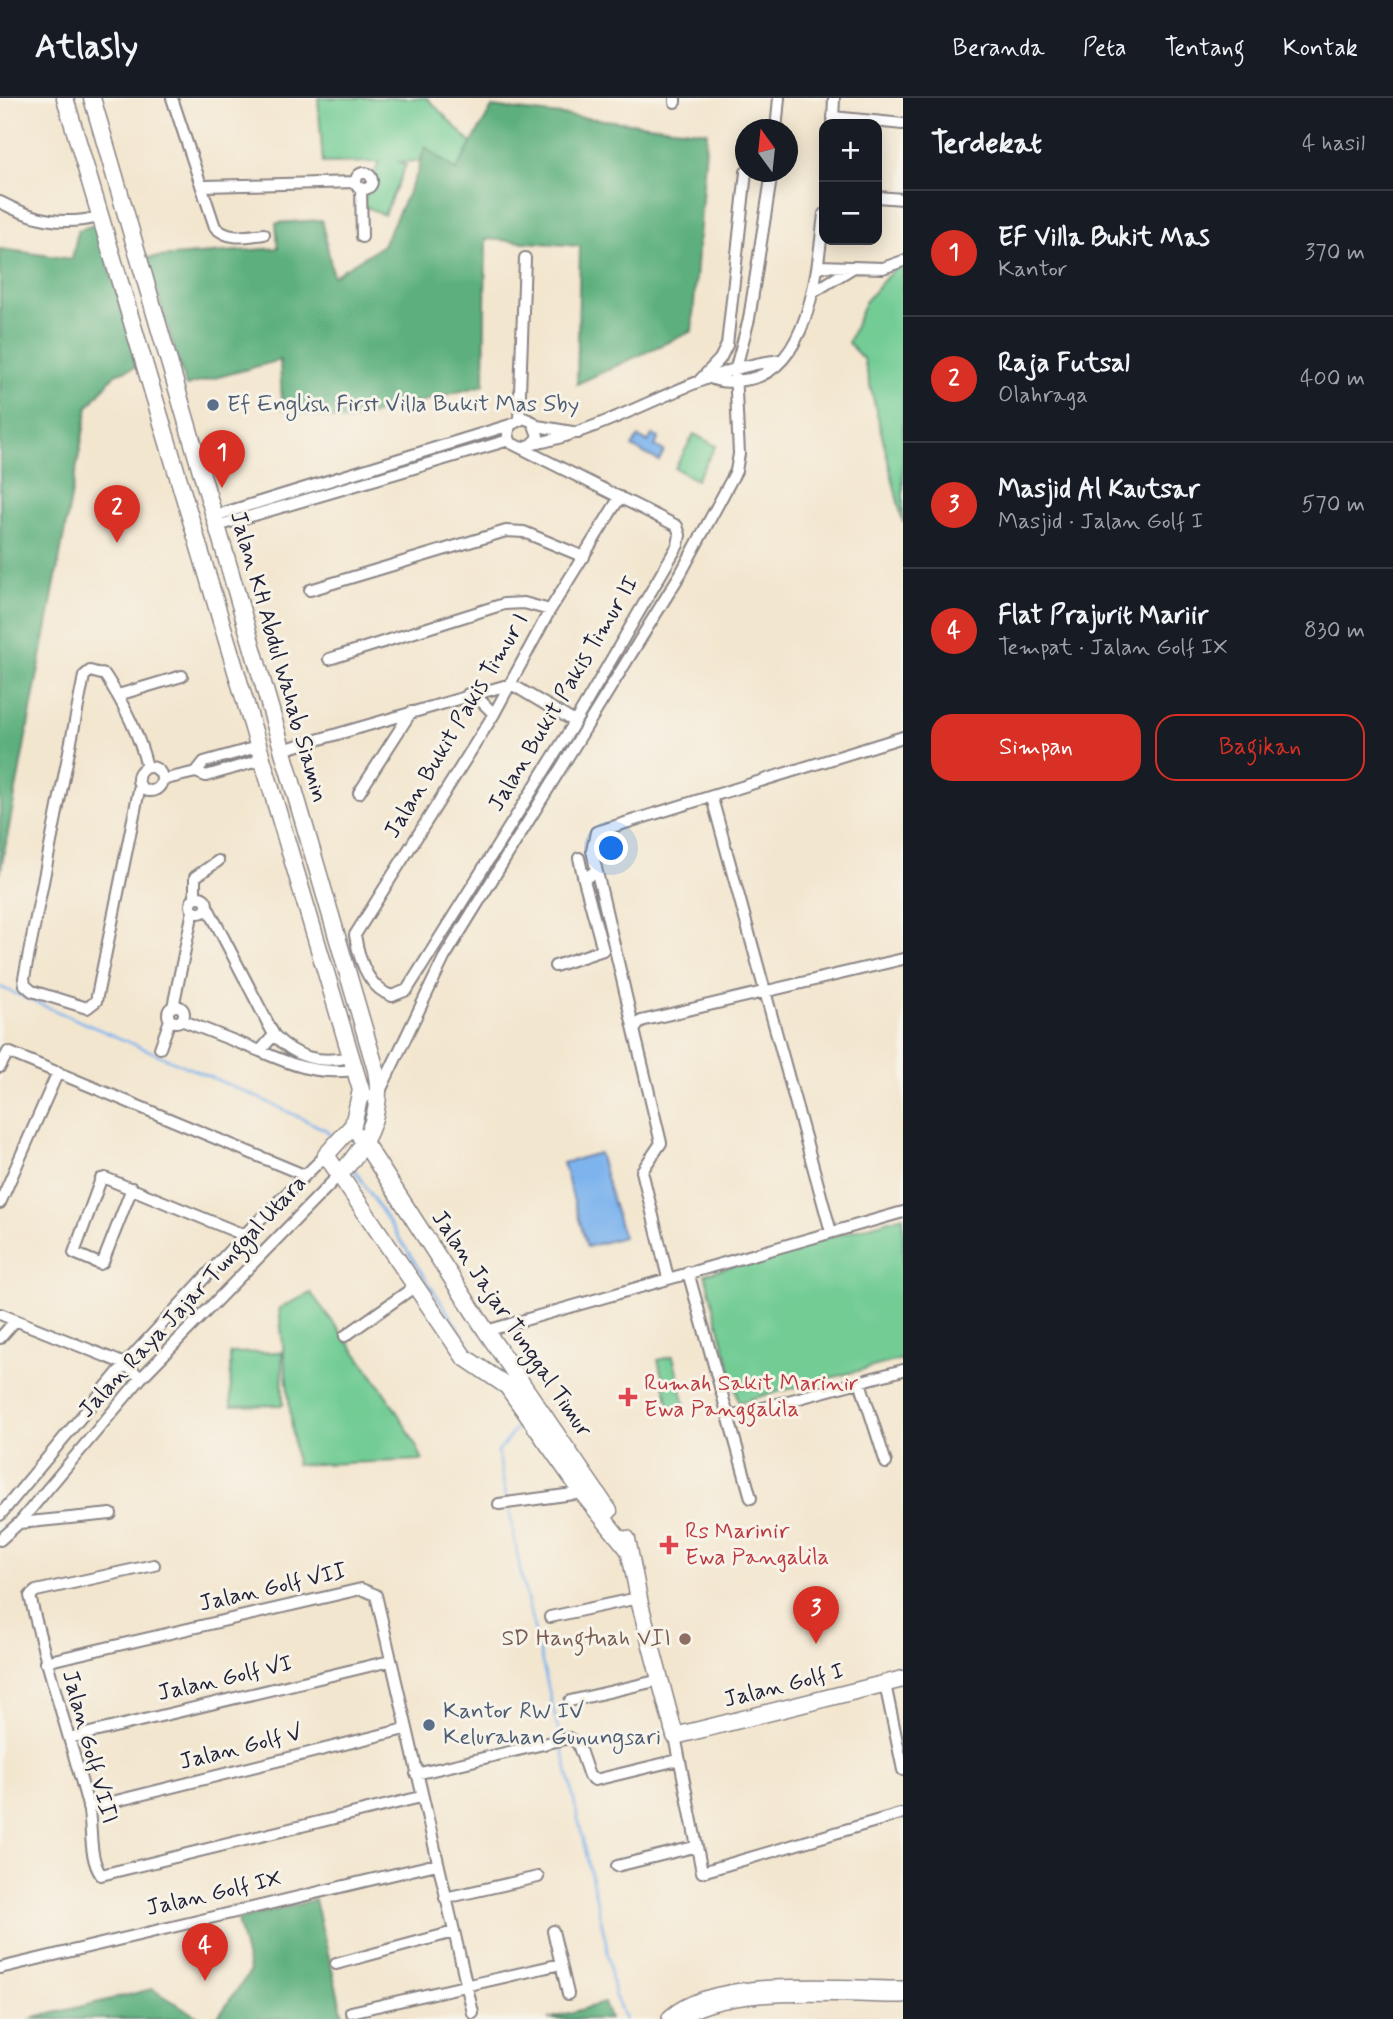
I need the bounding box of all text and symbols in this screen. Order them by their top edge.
text: Atlasly [35,26,138,70]
text: Beranda [953,33,1045,64]
text: Peta [1083,33,1126,64]
text: Tentang [1164,33,1245,64]
text: Kontak [1283,33,1358,64]
north arrow [735,119,798,182]
map controls [819,119,882,245]
button: + [819,119,882,182]
text: Terdekat [931,124,1042,163]
text: 4 hasil [1302,129,1365,159]
button: − [819,182,882,245]
text: EF Villa Bukit Mas [998,221,1210,255]
text: 1 [949,238,959,268]
text: 370 m [1305,238,1365,268]
text: Kantor [998,255,1068,285]
text: Raja Futsal [998,347,1130,381]
text: 2 [948,364,960,394]
text: 400 m [1300,364,1365,394]
text: Olahraga [998,381,1088,411]
place label: Ef English First Villa Bukit Mas Sby [227,390,579,422]
marker: Ef English First Villa Bukit Mas Sby [205,397,221,413]
pin: 1 [199,430,245,488]
text: Masjid Al Kautsar [998,473,1200,507]
pin: 2 [94,485,140,543]
text: 3 [949,490,959,520]
text: 570 m [1301,490,1365,520]
text: Masjid · Jalan Golf I [998,507,1203,537]
street label: Jalan KH Abdul Wahab Siamin [222,508,334,806]
street label: Jalan Bukit Pakis Timur II [482,571,646,817]
text: Flat Prajurit Mariir [998,599,1208,633]
street label: Jalan Bukit Pakis Timur I [378,608,536,844]
text: 4 [947,616,961,646]
text: 830 m [1304,616,1365,646]
text: Tempat · Jalan Golf IX [998,633,1228,663]
button: Simpan [931,714,1141,781]
button: Bagikan [1155,714,1365,781]
your location [594,831,628,865]
street label: Jalan Raya Jajar Tunggal Utara [72,1169,315,1426]
street label: Jalan Jajar Tunggal Timur [422,1205,598,1445]
place label: Rumah Sakit Marinir Ewa Panggalila [644,1369,859,1427]
marker: Rumah Sakit Marinir Ewa Panggalila [618,1387,638,1407]
place label: Rs Marinir Ewa Pangalila [685,1517,829,1573]
marker: Rs Marinir Ewa Pangalila [659,1535,679,1555]
street label: Jalan Golf VII [196,1556,350,1620]
pin: 3 [793,1586,839,1644]
place label: SD Hangtuah VII [501,1624,671,1656]
marker: SD Hangtuah VII [677,1631,693,1647]
street label: Jalan Golf VI [155,1649,295,1709]
street label: Jalan Golf I [721,1657,847,1715]
street label: Jalan Golf VIII [54,1667,124,1827]
place label: Kantor RW IV Kelurahan Gunungsari [443,1697,661,1755]
marker: Kantor RW IV Kelurahan Gunungsari [421,1717,437,1733]
street label: Jalan Golf V [176,1718,306,1778]
street label: Jalan Golf IX [144,1864,284,1924]
pin: 4 [182,1923,228,1981]

